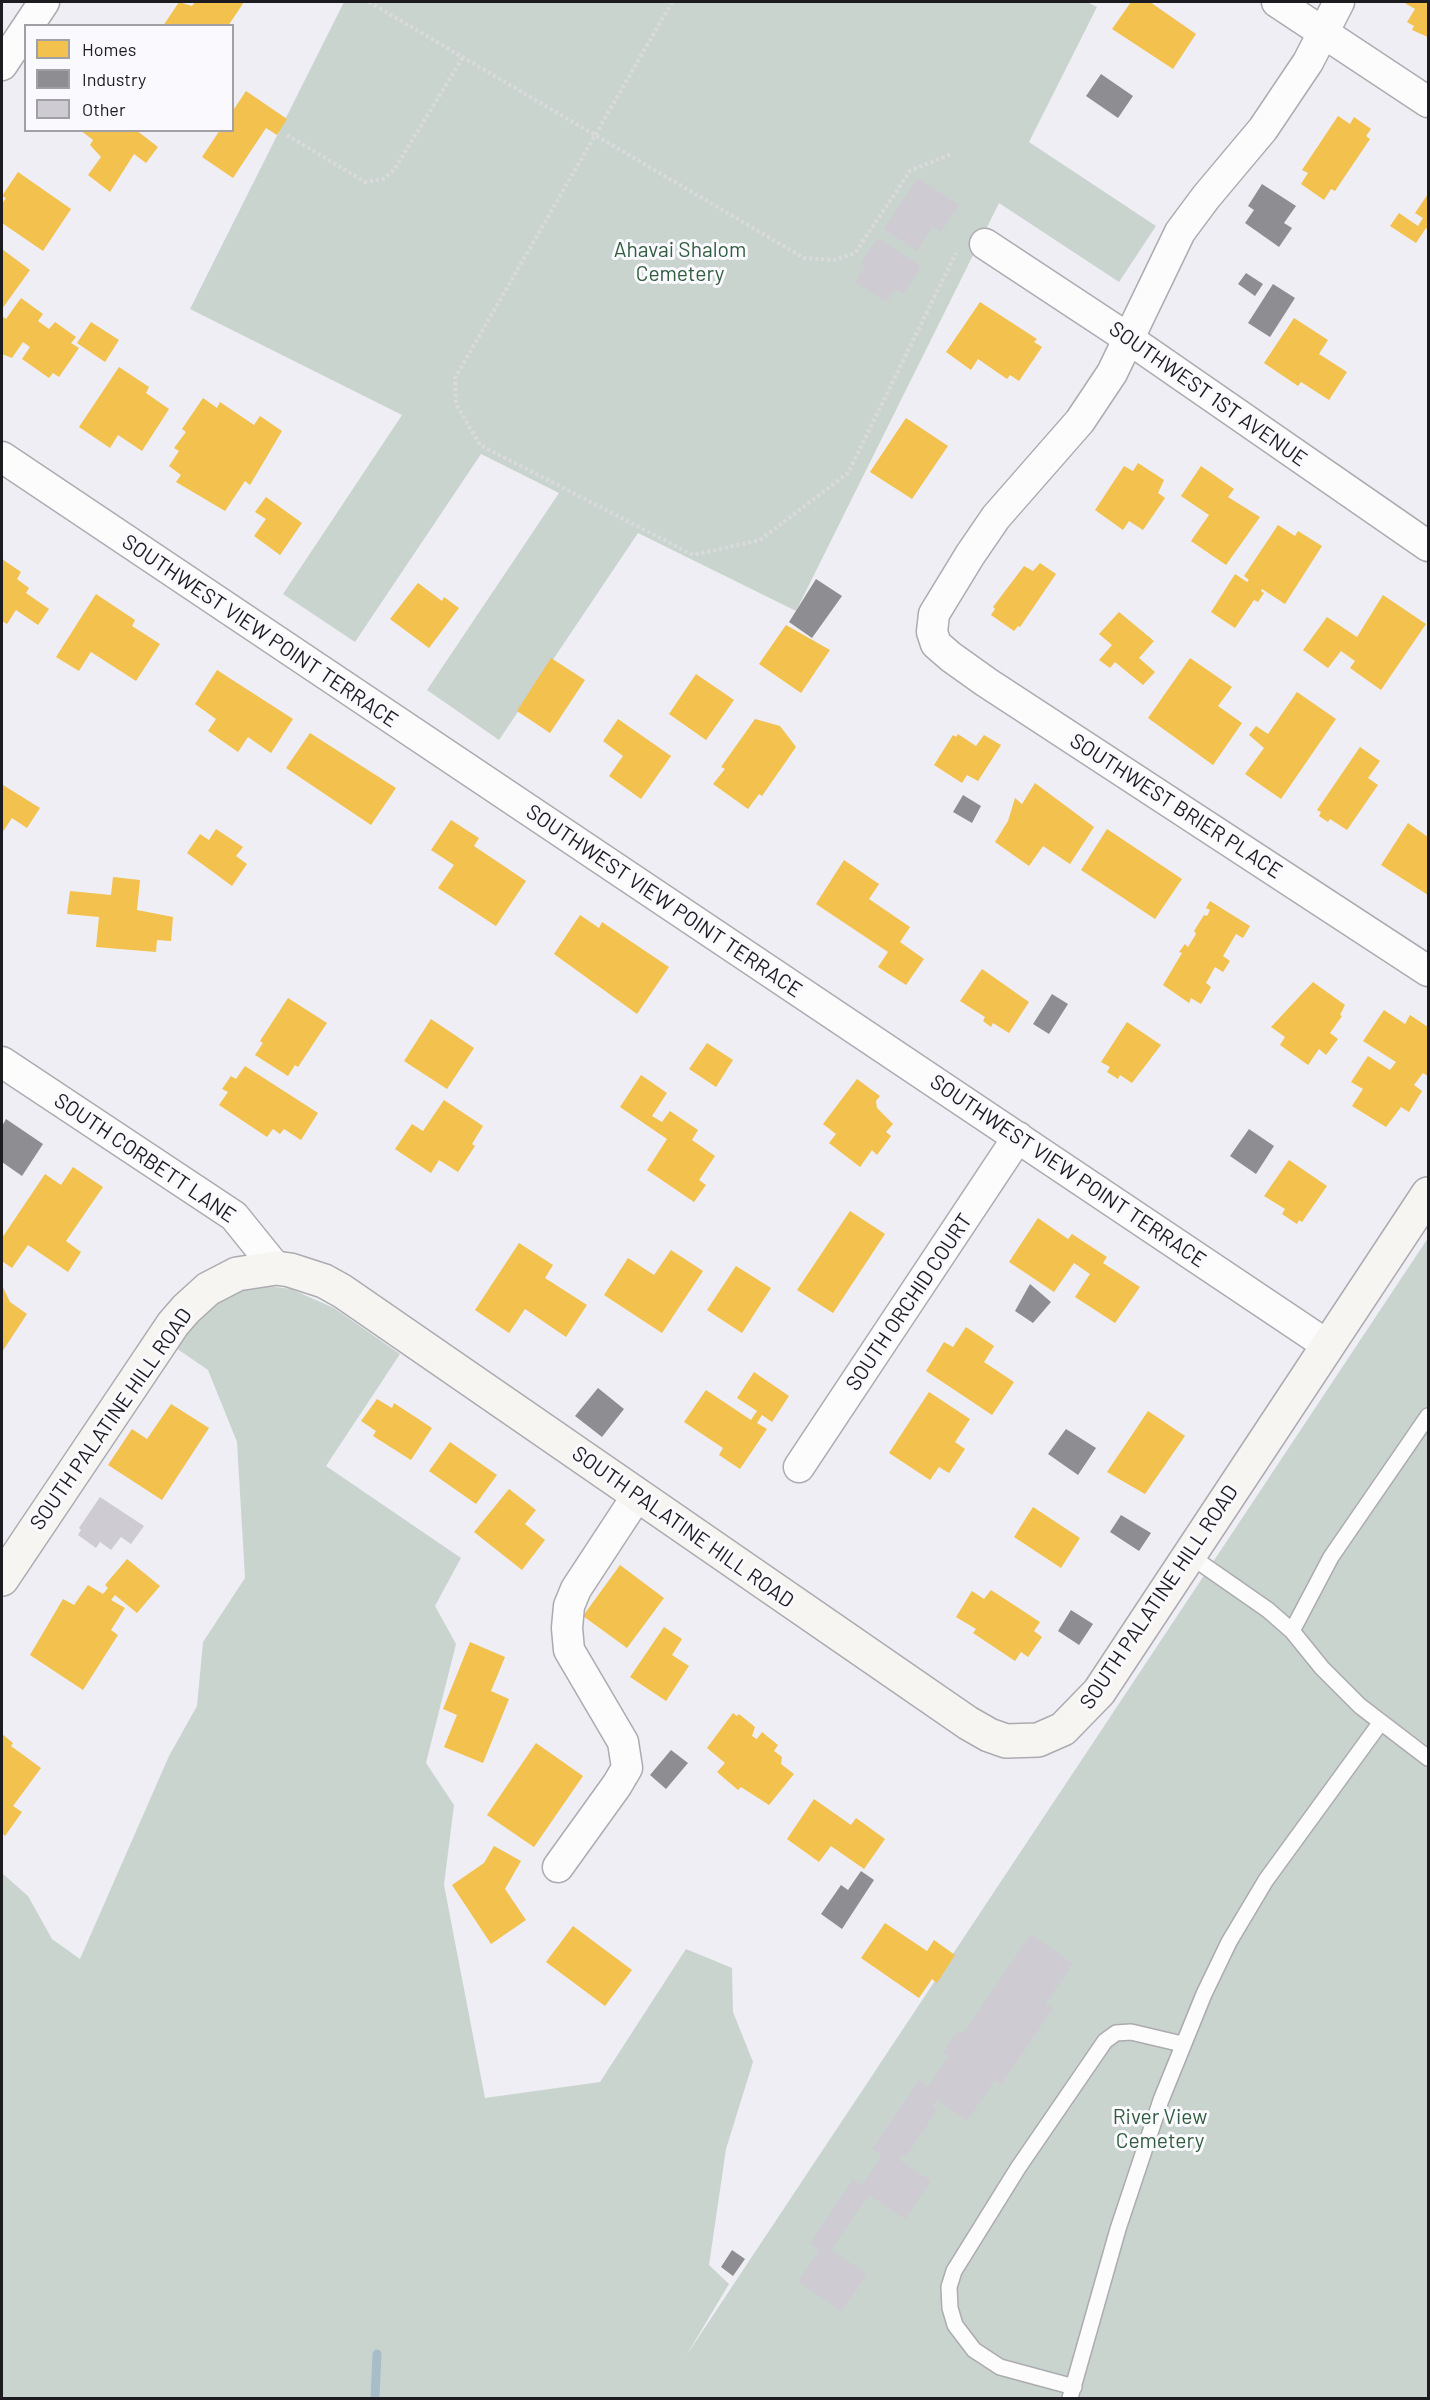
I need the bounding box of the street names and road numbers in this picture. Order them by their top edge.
street label: SOUTHWEST 1ST AVENUE [1104,316,1312,472]
street label: SOUTHWEST VIEW POINT TERRACE [117,529,403,733]
street label: SOUTHWEST BRIER PLACE [1065,728,1287,884]
street label: SOUTHWEST VIEW POINT TERRACE [521,799,807,1003]
street label: SOUTHWEST VIEW POINT TERRACE [925,1069,1211,1273]
street label: SOUTH CORBETT LANE [49,1088,241,1228]
street label: SOUTH ORCHID COURT [840,1209,978,1395]
street label: SOUTH PALATINE HILL ROAD [25,1303,197,1535]
street label: SOUTH PALATINE HILL ROAD [567,1441,799,1613]
street label: SOUTH PALATINE HILL ROAD [1075,1480,1243,1714]

